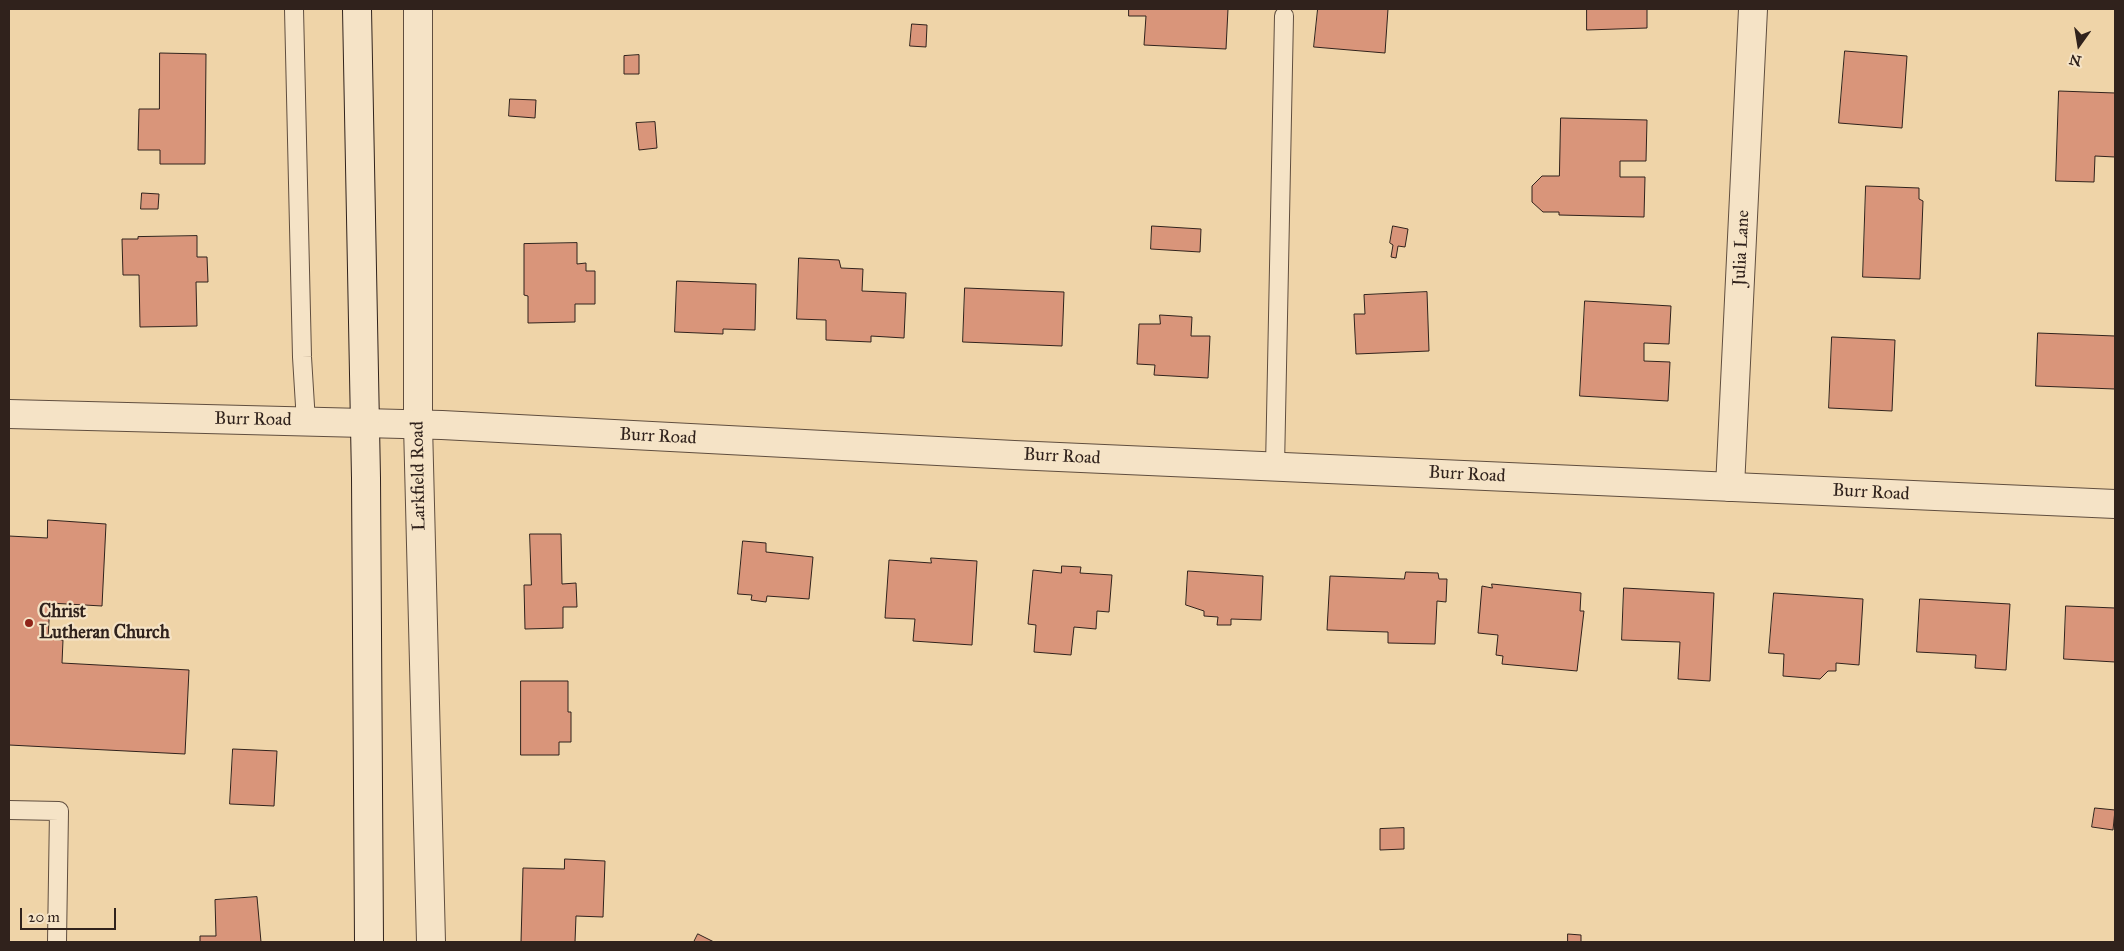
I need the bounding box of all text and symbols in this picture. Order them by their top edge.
north arrow [2054,20,2104,70]
text: N [2068,50,2083,70]
street label: Julia Lane [1729,210,1755,286]
street label: Burr Road [214,409,292,431]
street label: Larkfield Road [407,421,431,531]
street label: Burr Road [619,424,697,450]
street label: Burr Road [1023,444,1101,470]
street label: Burr Road [1428,462,1506,488]
street label: Burr Road [1832,480,1910,506]
place label: Christ Lutheran Church [39,602,170,644]
marker: Christ Lutheran Church [23,617,35,629]
scale bar [22,898,119,930]
text: 20 m [28,908,60,926]

